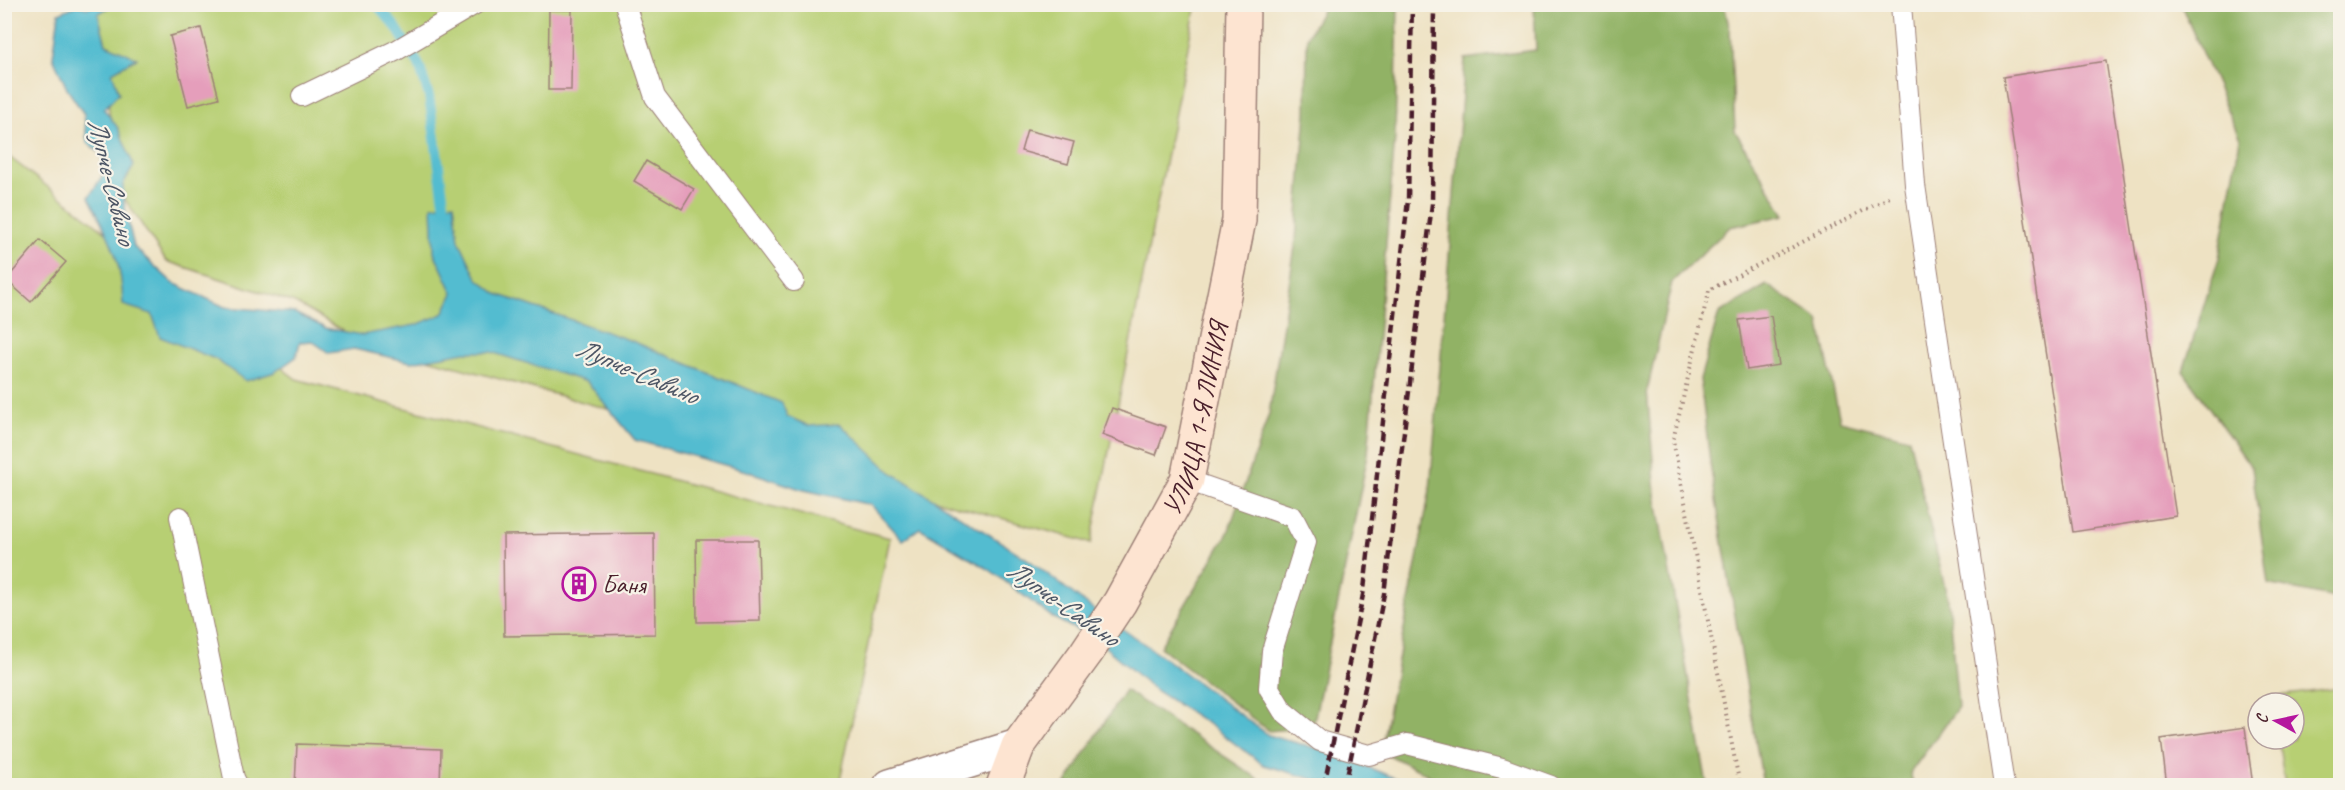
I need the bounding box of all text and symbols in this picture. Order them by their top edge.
water label: Лупче-Савино [80,115,145,251]
street label: УЛИЦА 1-Я ЛИНИЯ [1154,316,1235,521]
water label: Лупче-Савино [571,330,706,413]
water label: Лупче-Савино [1001,552,1128,656]
building icon: Баня [561,566,597,602]
place label: Баня [602,568,647,601]
north arrow [2246,691,2306,751]
text: С [2252,712,2273,724]

